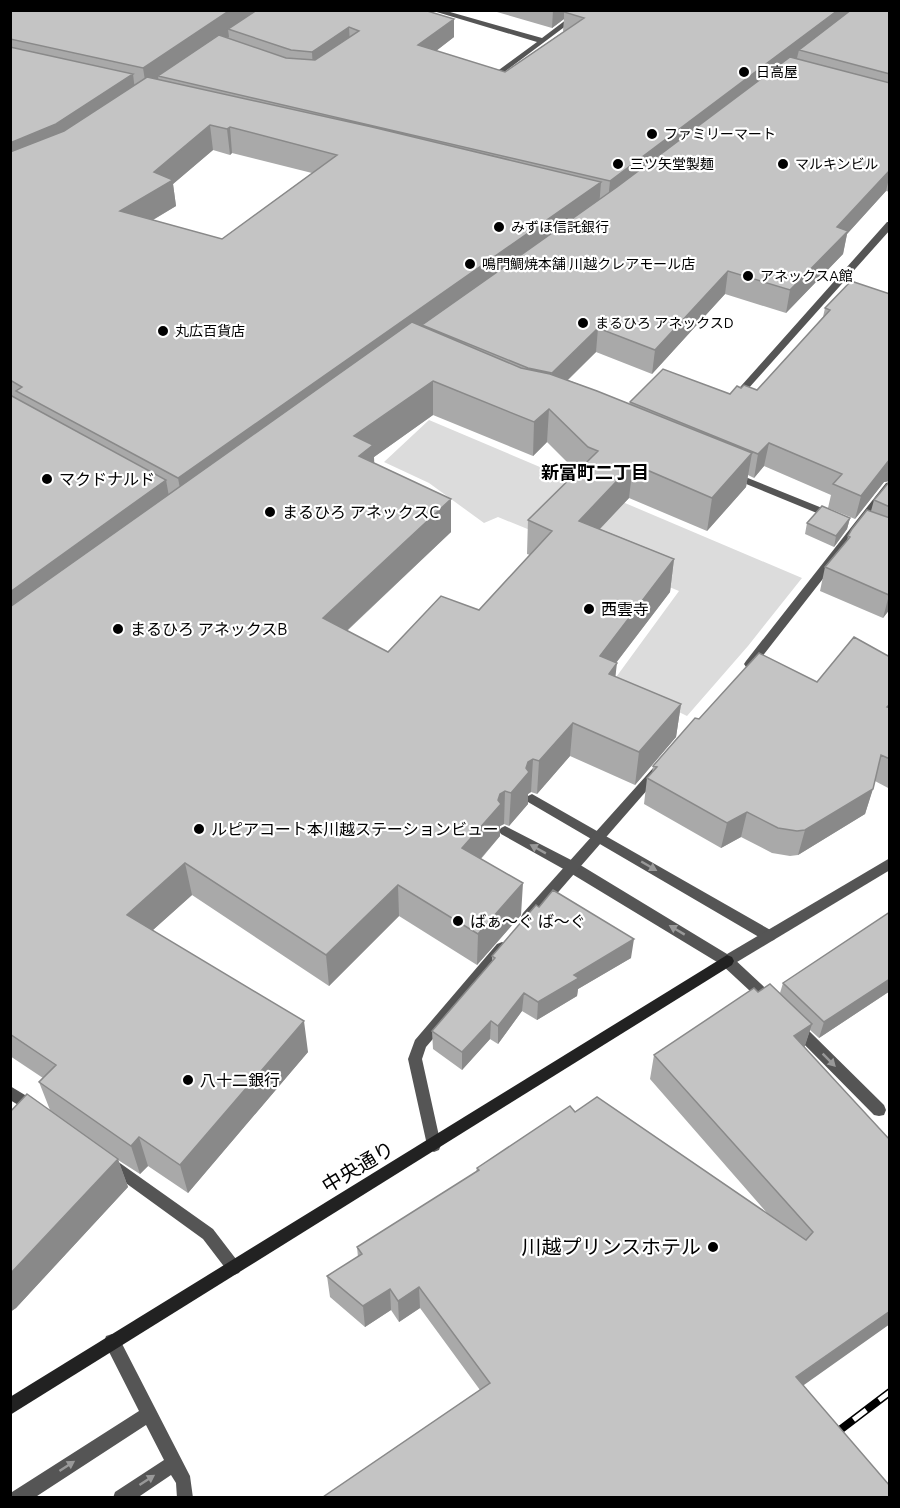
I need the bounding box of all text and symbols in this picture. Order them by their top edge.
place label: 日高屋 [756,64,798,80]
marker: 日高屋 [737,65,751,79]
place label: ファミリーマート [664,126,776,142]
marker: ファミリーマート [645,127,659,141]
place label: 三ツ矢堂製麺 [630,156,714,172]
place label: マルキンビル [795,156,879,172]
marker: 三ツ矢堂製麺 [611,157,625,171]
marker: マルキンビル [776,157,790,171]
place label: みずほ信託銀行 [511,219,609,235]
marker: みずほ信託銀行 [492,220,506,234]
place label: 鳴門鯛焼本舗 川越クレアモール店 [482,256,695,272]
marker: 鳴門鯛焼本舗 川越クレアモール店 [463,257,477,271]
place label: アネックスA館 [760,268,853,284]
marker: アネックスA館 [741,269,755,283]
place label: まるひろ アネックスD [595,315,734,331]
marker: まるひろ アネックスD [576,316,590,330]
place label: 丸広百貨店 [175,323,245,339]
marker: 丸広百貨店 [156,324,170,338]
district label: 新富町二丁目 [541,462,649,482]
place label: マクドナルド [59,470,155,488]
marker: マクドナルド [40,472,54,486]
place label: まるひろ アネックスC [282,503,439,521]
marker: まるひろ アネックスC [263,505,277,519]
place label: 西雲寺 [601,600,649,618]
marker: 西雲寺 [582,602,596,616]
place label: まるひろ アネックスB [130,620,287,638]
marker: まるひろ アネックスB [111,622,125,636]
place label: ルピアコート本川越ステーションビュー [211,820,499,838]
marker: ルピアコート本川越ステーションビュー [192,822,206,836]
one-way arrow [529,844,546,854]
one-way arrow [641,860,657,871]
place label: ばぁ〜ぐ ば〜ぐ [470,912,586,930]
marker: ばぁ〜ぐ ば〜ぐ [451,914,465,928]
one-way arrow [669,925,685,936]
one-way arrow [822,1053,836,1067]
place label: 八十二銀行 [200,1071,280,1089]
marker: 八十二銀行 [181,1073,195,1087]
street label: 中央通り [318,1136,398,1197]
place label: 川越プリンスホテル [521,1235,701,1258]
marker: 川越プリンスホテル [706,1240,720,1254]
one-way arrow [59,1460,75,1472]
one-way arrow [139,1474,155,1486]

